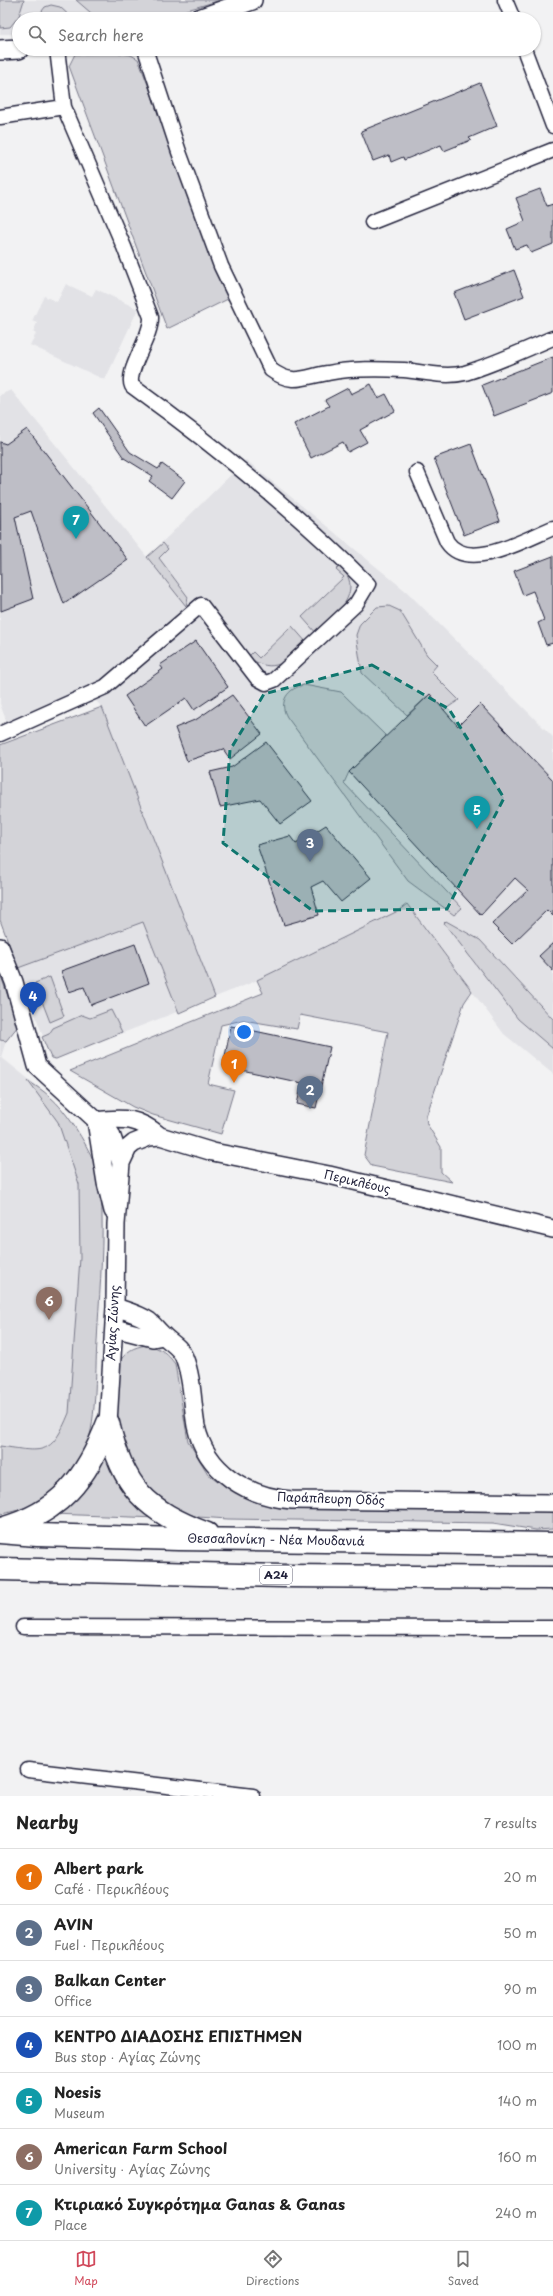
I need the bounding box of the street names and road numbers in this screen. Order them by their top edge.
street label: Περικλέους [322,1165,392,1197]
street label: Αγίας Ζώνης [101,1285,123,1361]
street label: Παράπλευρη Οδός [277,1487,385,1509]
street label: Θεσσαλονίκη - Νέα Μουδανιά [187,1528,365,1550]
road number: Α24 [260,1566,292,1584]

